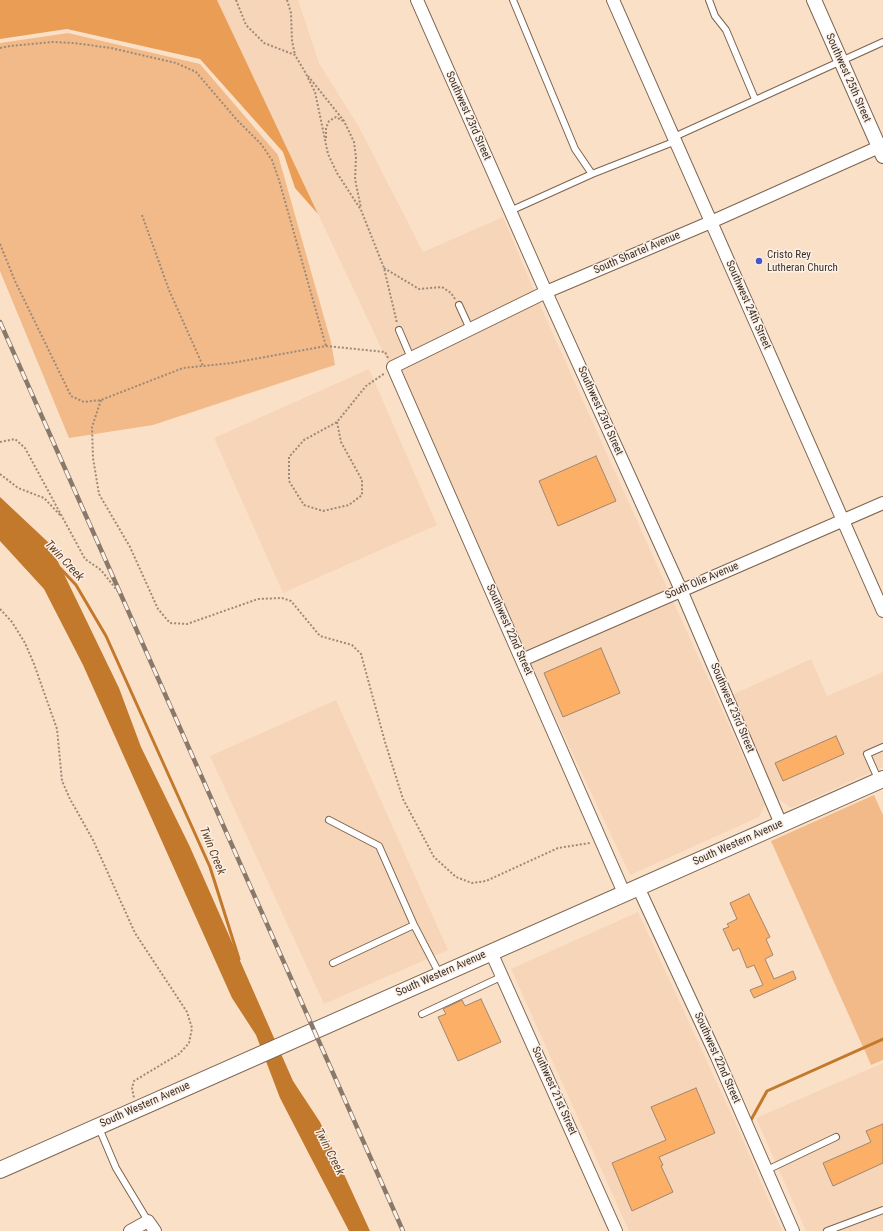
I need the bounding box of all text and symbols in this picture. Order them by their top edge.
street label: Southwest 25th Street [822,31,874,125]
street label: Southwest 23rd Street [442,69,494,163]
street label: South Shartel Avenue [592,229,682,277]
place label: Cristo Rey Lutheran Church [767,248,838,274]
marker: Cristo Rey Lutheran Church [754,256,764,266]
street label: Southwest 24th Street [722,258,774,352]
street label: Southwest 23rd Street [574,364,626,458]
water label: Twin Creek [42,538,86,584]
street label: South Olie Avenue [663,560,741,602]
street label: Southwest 22nd Street [483,582,535,678]
street label: Southwest 23rd Street [707,661,757,755]
street label: South Western Avenue [691,817,785,869]
water label: Twin Creek [196,825,228,877]
street label: South Western Avenue [394,948,488,1000]
street label: Southwest 22nd Street [691,1010,743,1106]
street label: Southwest 21st Street [529,1045,579,1137]
street label: South Western Avenue [98,1079,192,1131]
water label: Twin Creek [311,1126,347,1178]

